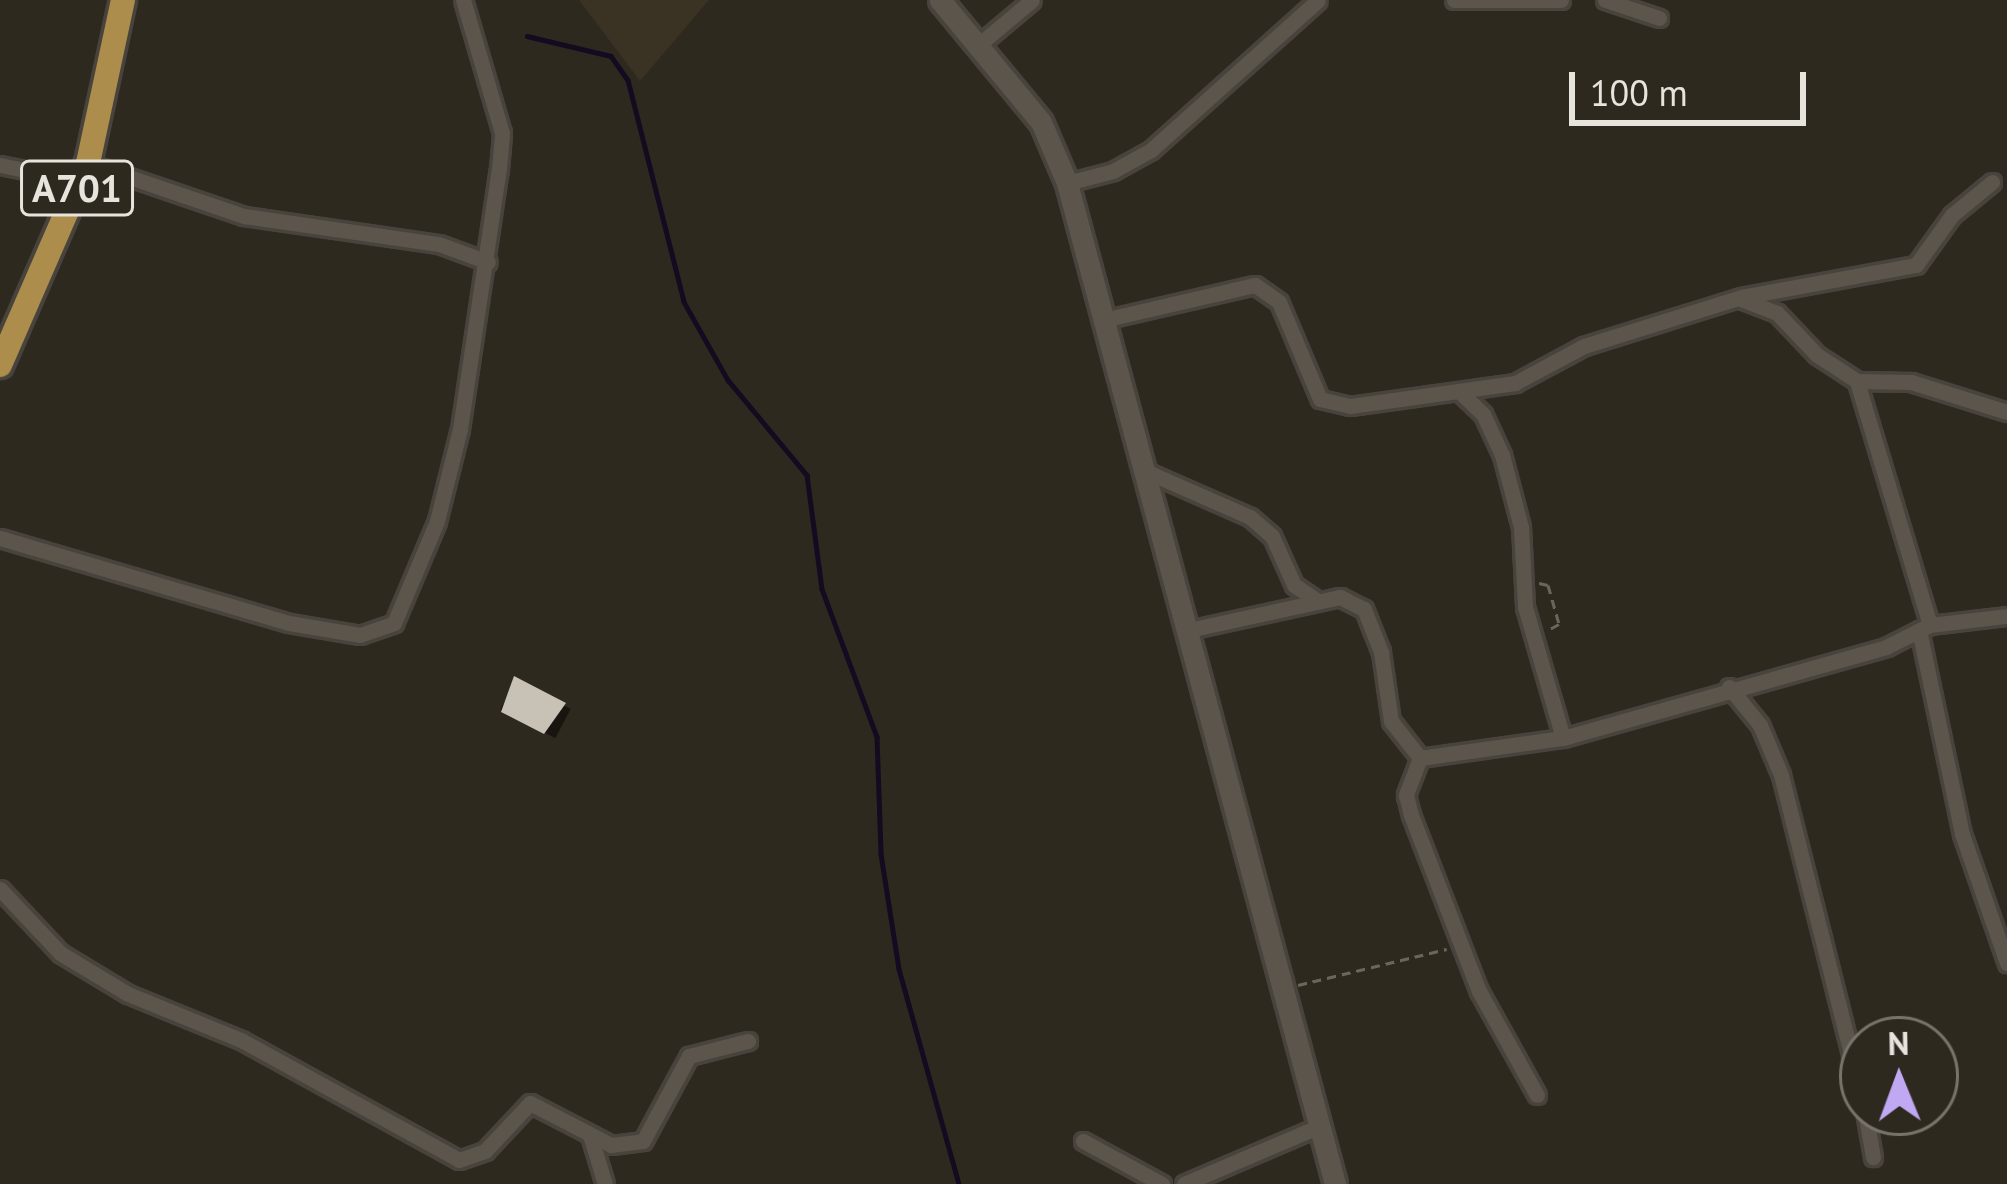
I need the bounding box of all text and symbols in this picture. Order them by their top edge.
scale bar [1575,48,1812,122]
text: 100 m [1590,69,1688,116]
road number: A701 [20,155,134,221]
north arrow [1839,1016,1959,1136]
text: N [1887,1021,1910,1064]

